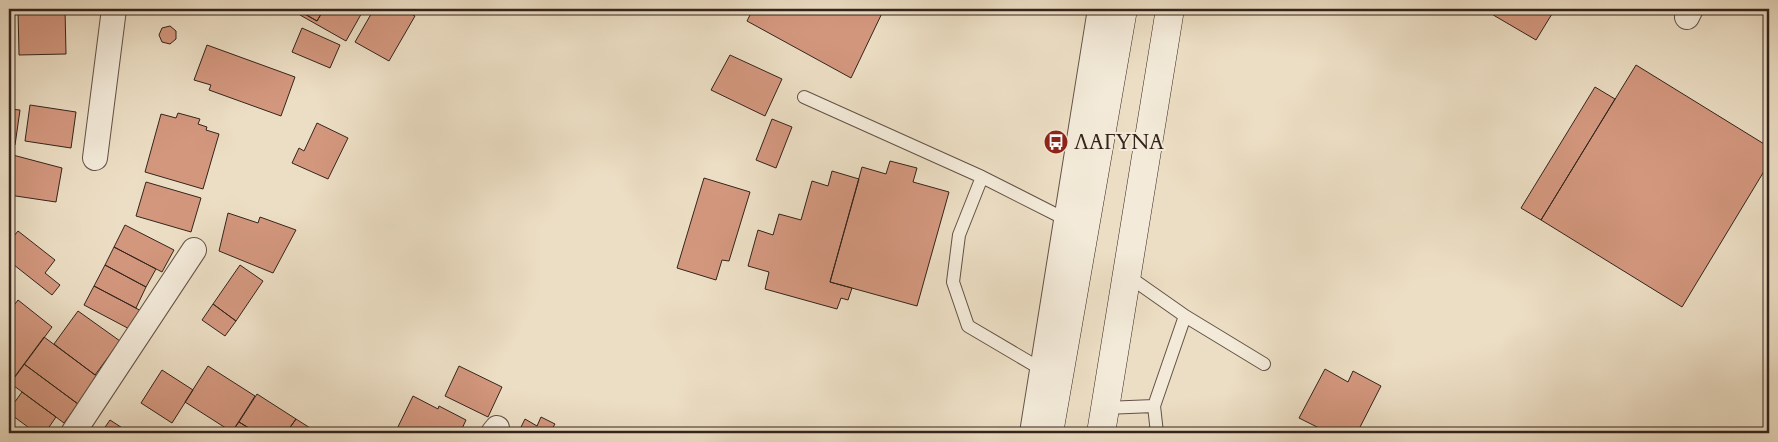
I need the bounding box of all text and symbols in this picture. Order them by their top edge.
place label: ΛΑΓΥΝΑ [1074,128,1164,157]
bus stop icon: ΛΑΓΥΝΑ [1043,129,1069,155]

